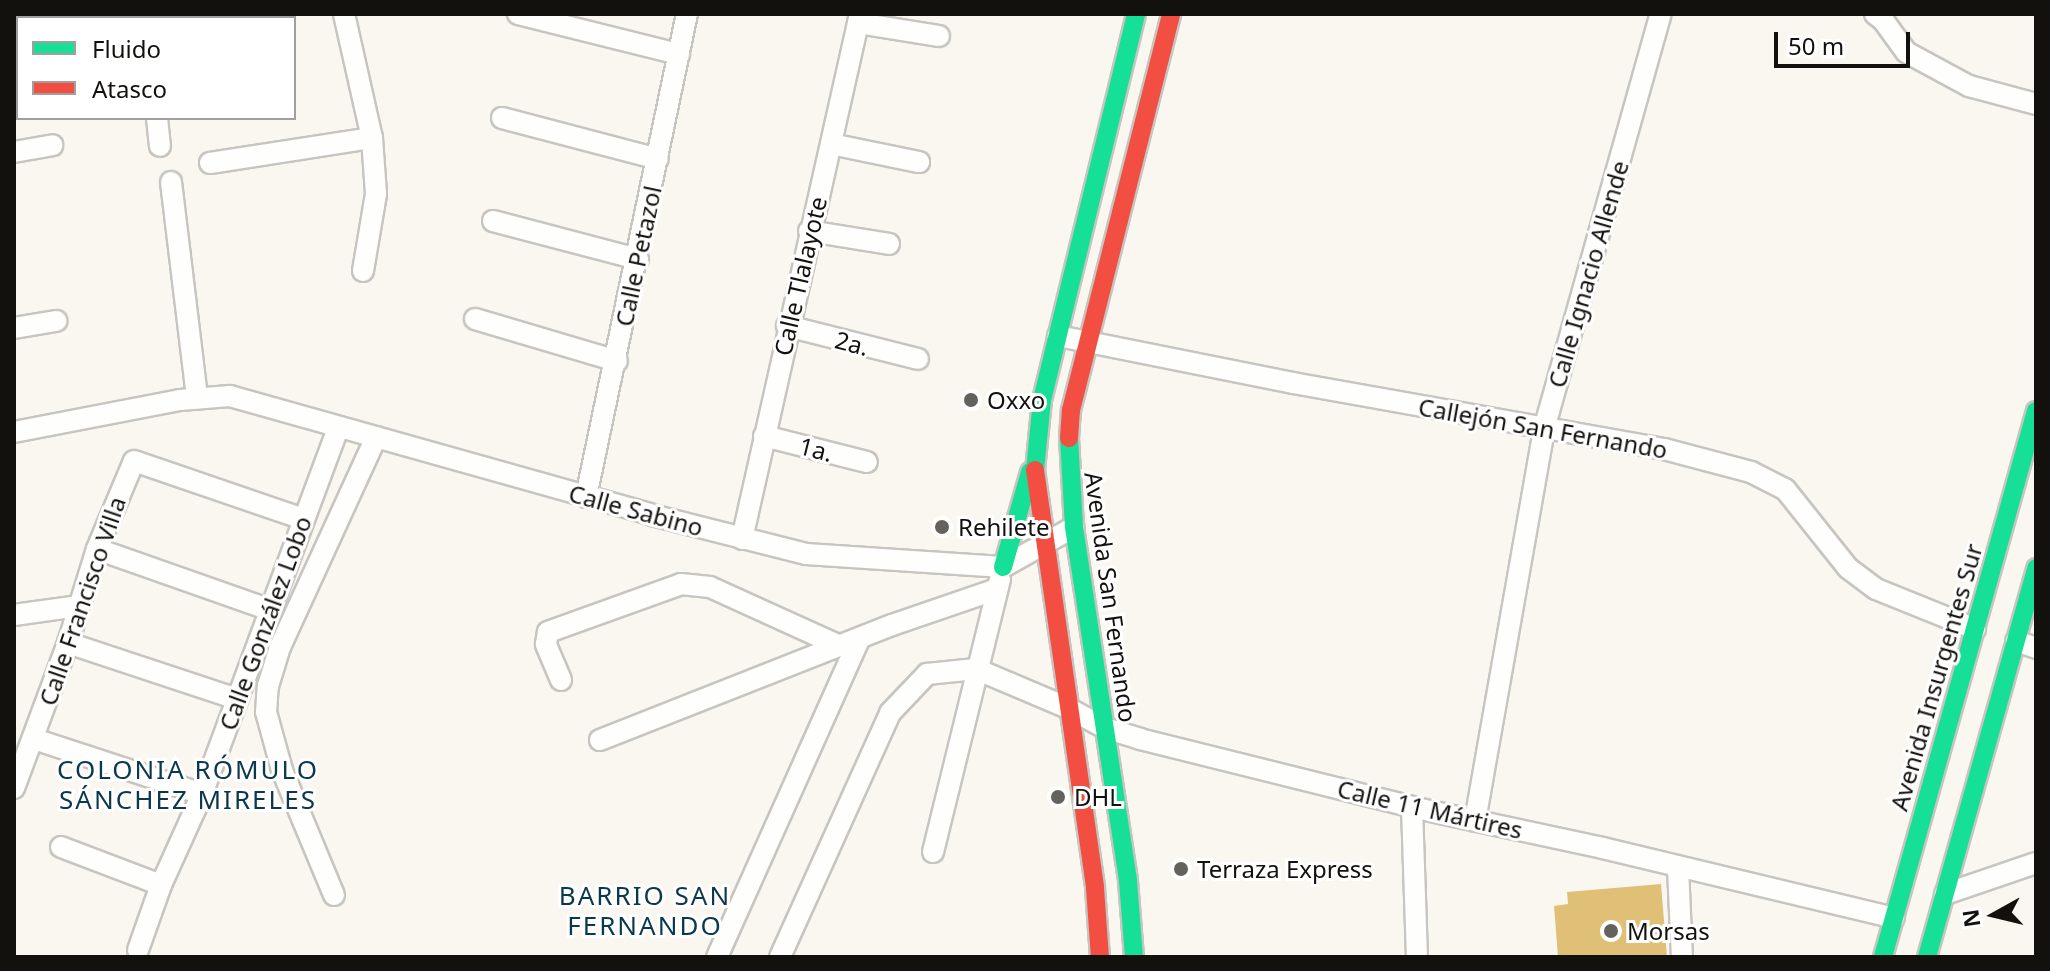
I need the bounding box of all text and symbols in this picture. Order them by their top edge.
legend [16,16,296,120]
scale bar [1778,16,1914,66]
text: 50 m [1788,29,1844,62]
text: Fluido [92,32,161,65]
text: Atasco [92,72,167,105]
street label: Calle Ignacio Allende [1542,157,1634,391]
street label: Calle Petazol [609,183,667,329]
street label: Calle Tlalayote [768,194,832,358]
street label: 2a. [832,325,872,361]
place label: Oxxo [987,386,1045,414]
marker: Oxxo [962,391,980,409]
street label: Callejón San Fernando [1416,392,1670,464]
street label: 1a. [796,431,836,467]
street label: Avenida San Fernando [1079,470,1143,724]
street label: Calle Sabino [566,478,706,542]
street label: Calle Francisco Villa [33,493,131,709]
street label: Calle González Lobo [213,512,317,734]
place label: Rehilete [958,513,1049,541]
marker: Rehilete [933,518,951,536]
street label: Avenida Insurgentes Sur [1884,540,1988,814]
district label: COLONIA RÓMULO SÁNCHEZ MIRELES [57,754,319,816]
street label: Calle 11 Mártires [1335,774,1525,844]
place label: DHL [1074,783,1122,811]
marker: DHL [1049,788,1067,806]
place label: Terraza Express [1197,855,1373,883]
marker: Terraza Express [1172,860,1190,878]
north arrow [1954,875,2034,955]
district label: BARRIO SAN FERNANDO [559,880,731,942]
text: N [1954,907,1986,929]
place label: Morsas [1627,917,1710,945]
marker: Morsas [1602,922,1620,940]

